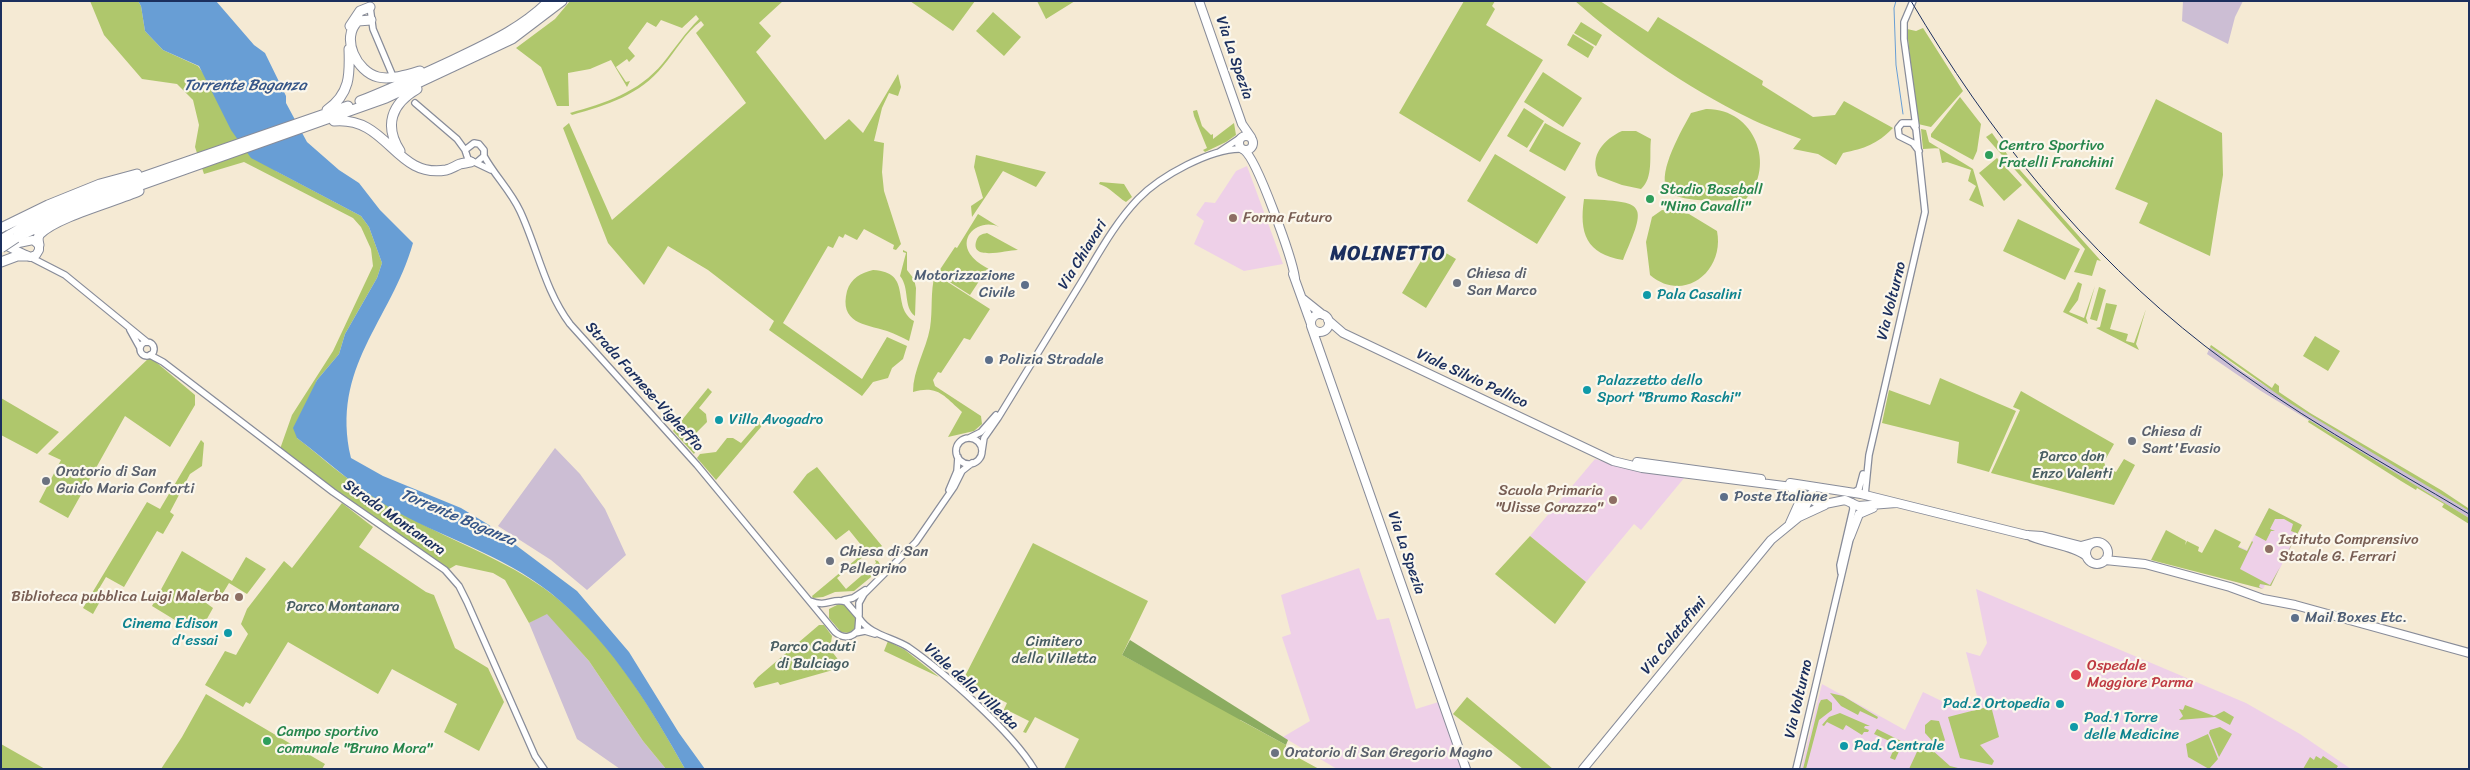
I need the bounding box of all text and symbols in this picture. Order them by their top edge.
street label: Via La Spezia [1211,14,1257,102]
water label: Torrente Baganza [184,76,306,96]
place label: Centro Sportivo Fratelli Franchini [1999,137,2113,172]
marker: Centro Sportivo Fratelli Franchini [1983,149,1995,161]
place label: Stadio Baseball "Nino Cavalli" [1660,181,1763,216]
marker: Stadio Baseball "Nino Cavalli" [1644,193,1656,205]
place label: Forma Futuro [1243,209,1332,227]
marker: Forma Futuro [1227,212,1239,224]
street label: Via Chiavari [1055,217,1111,293]
district label: MOLINETTO [1330,243,1446,267]
street label: Via Volturno [1874,260,1910,342]
place label: Chiesa di San Marco [1467,265,1537,300]
place label: Motorizzazione Civile [914,267,1015,302]
marker: Chiesa di San Marco [1451,277,1463,289]
marker: Motorizzazione Civile [1019,279,1031,291]
place label: Pala Casalini [1657,286,1741,304]
marker: Pala Casalini [1641,289,1653,301]
street label: Strada Farnese-Vigheffio [581,319,707,455]
street label: Viale Silvio Pellico [1414,345,1530,413]
place label: Polizia Stradale [999,351,1103,369]
marker: Polizia Stradale [983,354,995,366]
place label: Palazzetto dello Sport "Brumo Raschi" [1597,372,1740,407]
marker: Palazzetto dello Sport "Brumo Raschi" [1581,384,1593,396]
place label: Villa Avogadro [729,411,823,429]
marker: Villa Avogadro [713,414,725,426]
place label: Chiesa di Sant'Evasio [2142,423,2221,458]
marker: Chiesa di Sant'Evasio [2126,435,2138,447]
park label: Parco don Enzo Valenti [2032,448,2112,483]
place label: Oratorio di San Guido Maria Conforti [56,463,194,498]
marker: Oratorio di San Guido Maria Conforti [40,475,52,487]
street label: Strada Montanara [340,476,448,560]
place label: Scuola Primaria "Ulisse Corazza" [1495,482,1603,517]
water label: Torrente Baganza [398,485,518,551]
place label: Poste Italiane [1734,488,1828,506]
marker: Poste Italiane [1718,491,1730,503]
marker: Scuola Primaria "Ulisse Corazza" [1607,494,1619,506]
street label: Via La Spezia [1383,509,1429,597]
place label: Istituto Comprensivo Statale G. Ferrari [2279,531,2418,566]
place label: Chiesa di San Pellegrino [840,543,928,578]
marker: Istituto Comprensivo Statale G. Ferrari [2263,543,2275,555]
marker: Chiesa di San Pellegrino [824,555,836,567]
place label: Biblioteca pubblica Luigi Malerba [11,588,229,606]
marker: Biblioteca pubblica Luigi Malerba [233,591,245,603]
street label: Via Calatafimi [1637,594,1711,678]
park label: Parco Montanara [286,598,400,616]
place label: Mail Boxes Etc. [2305,609,2407,627]
marker: Mail Boxes Etc. [2289,612,2301,624]
place label: Cinema Edison d'essai [123,615,218,650]
marker: Cinema Edison d'essai [222,627,234,639]
park label: Cimitero della Villetta [1012,633,1096,668]
park label: Parco Caduti di Bulciago [770,638,856,673]
street label: Viale della Villetta [920,640,1022,734]
place label: Ospedale Maggiore Parma [2087,657,2193,692]
street label: Via Volturno [1781,658,1817,740]
marker: Ospedale Maggiore Parma [2069,668,2083,682]
place label: Pad.2 Ortopedia [1943,695,2050,713]
marker: Pad.2 Ortopedia [2054,698,2066,710]
place label: Pad.1 Torre delle Medicine [2084,709,2179,744]
marker: Pad.1 Torre delle Medicine [2068,721,2080,733]
place label: Campo sportivo comunale "Bruno Mora" [277,723,432,758]
marker: Campo sportivo comunale "Bruno Mora" [261,735,273,747]
place label: Pad. Centrale [1854,737,1944,755]
marker: Pad. Centrale [1838,740,1850,752]
place label: Oratorio di San Gregorio Magno [1285,744,1493,762]
marker: Oratorio di San Gregorio Magno [1269,747,1281,759]

